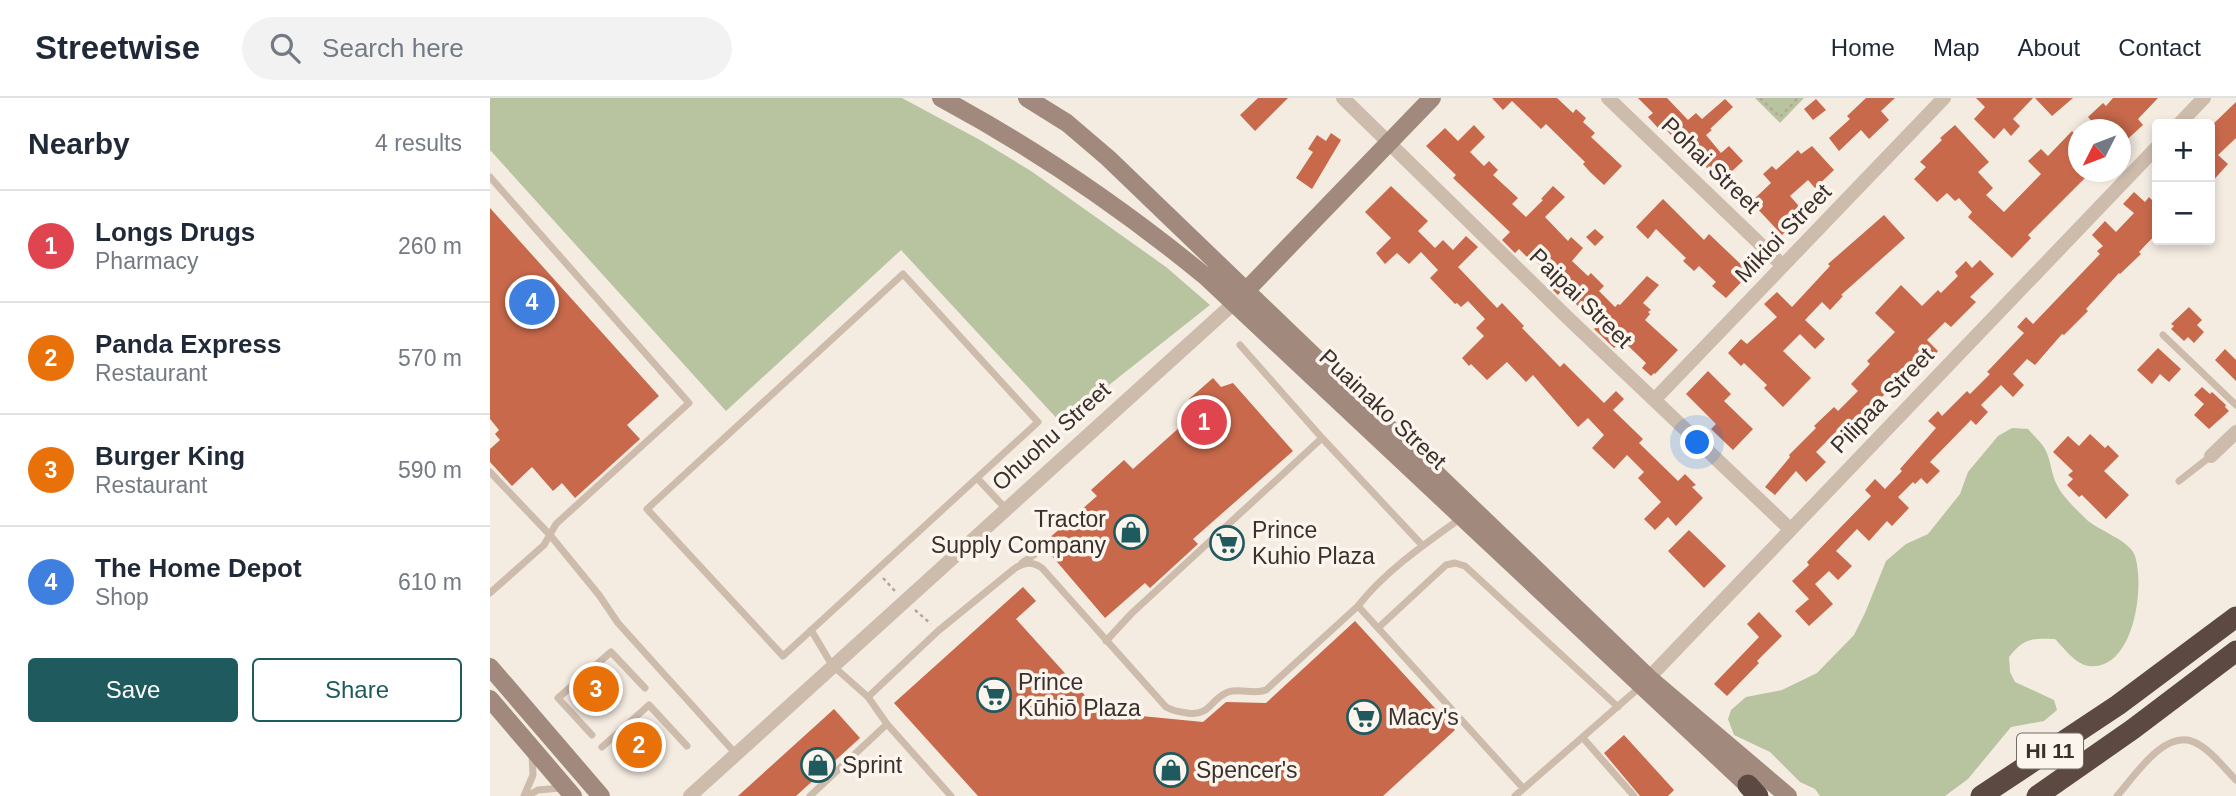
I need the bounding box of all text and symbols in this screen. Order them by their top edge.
search box [242,17,732,80]
text: Streetwise [35,29,200,66]
icon: search [266,29,304,67]
text: Search here [322,33,464,63]
text: Home [1831,34,1895,61]
text: Map [1933,34,1980,61]
text: About [2018,34,2080,61]
text: Contact [2118,34,2201,61]
street label: Pohai Street [1656,112,1766,219]
north arrow [2068,119,2131,182]
map controls [2152,119,2215,245]
button: + [2152,119,2215,182]
text: Nearby [28,127,130,160]
text: 4 results [375,130,462,156]
street label: Mikioi Street [1730,178,1837,288]
button: − [2152,182,2215,245]
text: Longs Drugs [95,217,255,247]
text: 1 [45,233,57,259]
text: 260 m [398,233,462,259]
street label: Paipai Street [1525,243,1638,354]
text: Pharmacy [95,248,199,274]
pin: 4 [509,276,555,328]
text: Panda Express [95,329,281,359]
street label: Pilipaa Street [1825,341,1939,458]
street label: Puainako Street [1314,344,1452,475]
text: 2 [45,345,57,371]
text: 570 m [398,345,462,371]
text: Restaurant [95,360,208,386]
street label: Ohuohu Street [987,376,1116,496]
pin: 1 [1181,396,1227,448]
your location [1680,425,1714,459]
text: Burger King [95,441,245,471]
text: 3 [45,457,57,483]
text: 590 m [398,457,462,483]
text: Restaurant [95,472,208,498]
place label: Tractor Supply Company [931,506,1106,558]
shop icon: Tractor Supply Company [1112,513,1150,551]
place label: Prince Kuhio Plaza [1252,517,1375,569]
supermarket icon: Prince Kuhio Plaza [1208,524,1246,562]
text: The Home Depot [95,553,302,583]
text: 4 [45,569,57,595]
text: 610 m [398,569,462,595]
text: Shop [95,584,149,610]
button: Save [28,658,238,722]
button: Share [252,658,462,722]
pin: 3 [573,663,619,715]
place label: Prince Kūhiō Plaza [1018,669,1141,721]
supermarket icon: Prince Kūhiō Plaza [975,676,1013,714]
supermarket icon: Macy's [1345,698,1383,736]
place label: Macy's [1388,704,1459,730]
pin: 2 [616,719,662,771]
road number: HI 11 [2017,734,2083,768]
shop icon: Sprint [799,746,837,784]
shop icon: Spencer's [1152,751,1190,789]
place label: Sprint [842,752,903,778]
place label: Spencer's [1196,757,1298,783]

